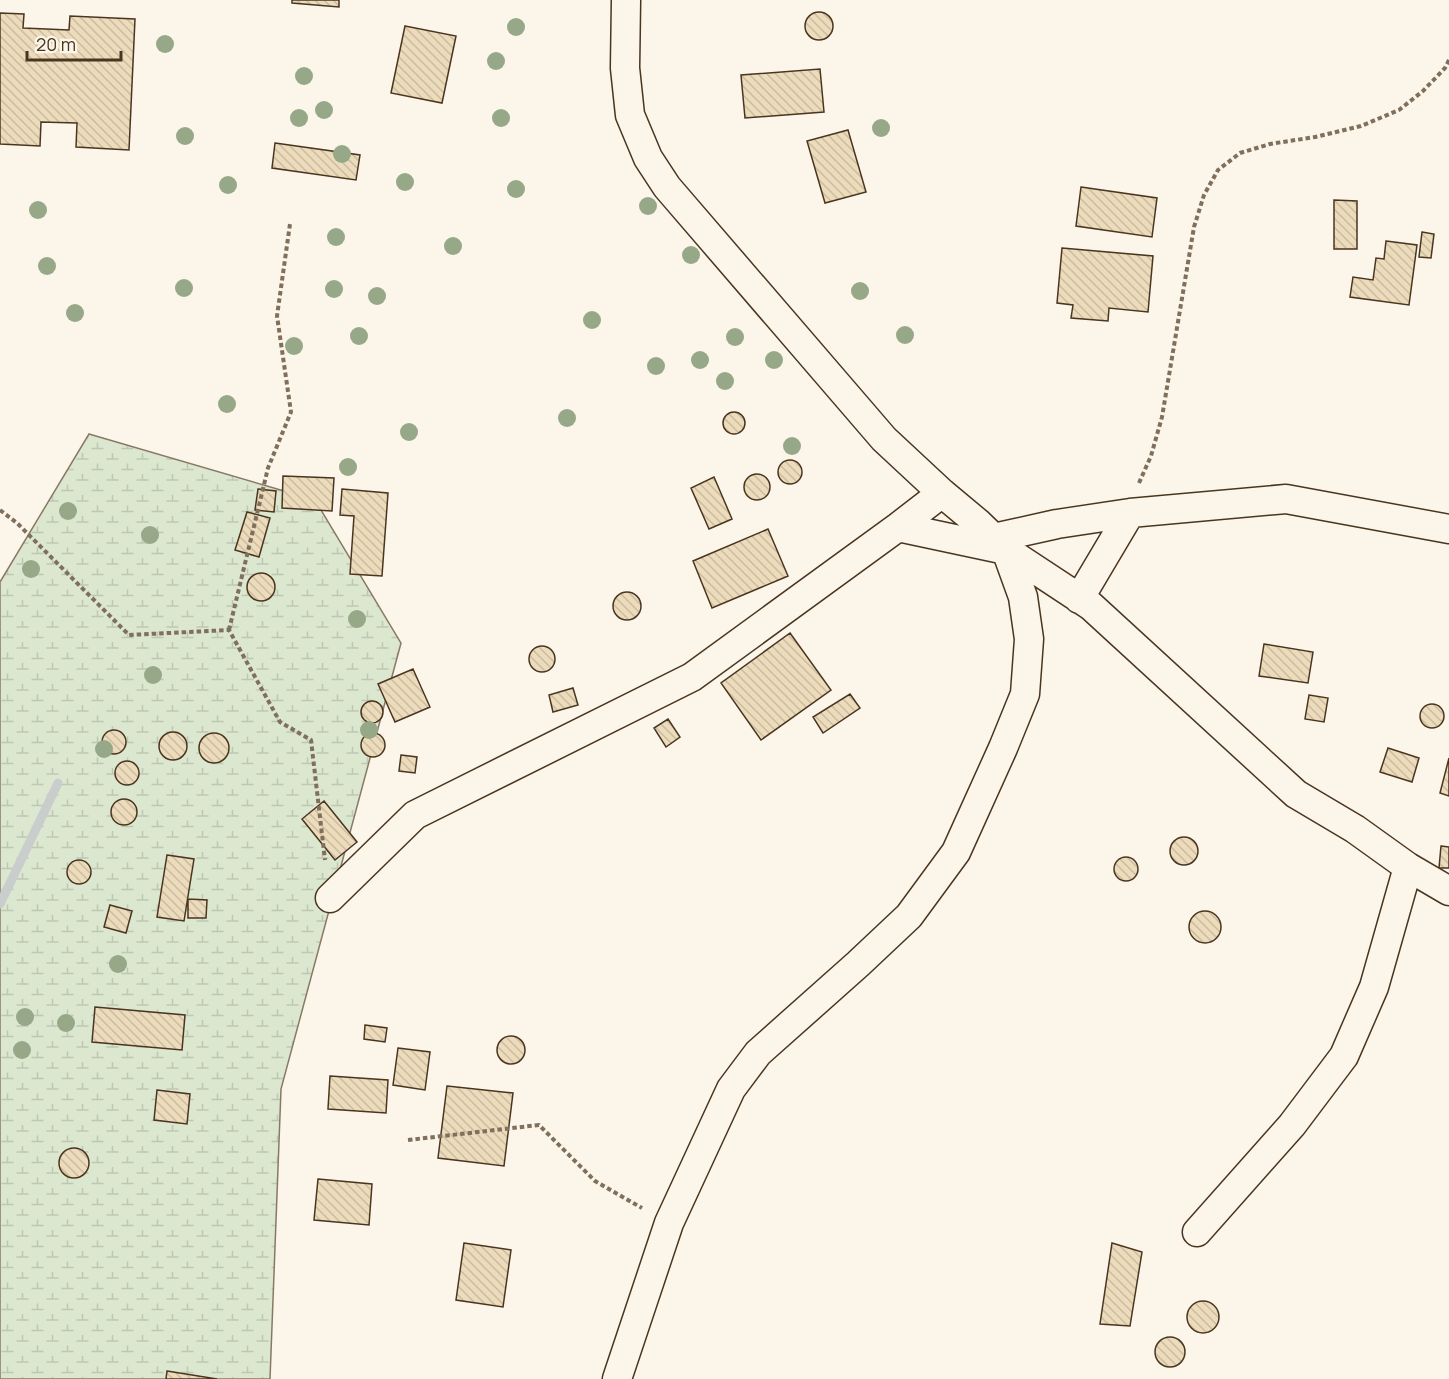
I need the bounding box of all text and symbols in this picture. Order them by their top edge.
scale bar [27,24,122,62]
text: 20 m [36,32,76,56]

